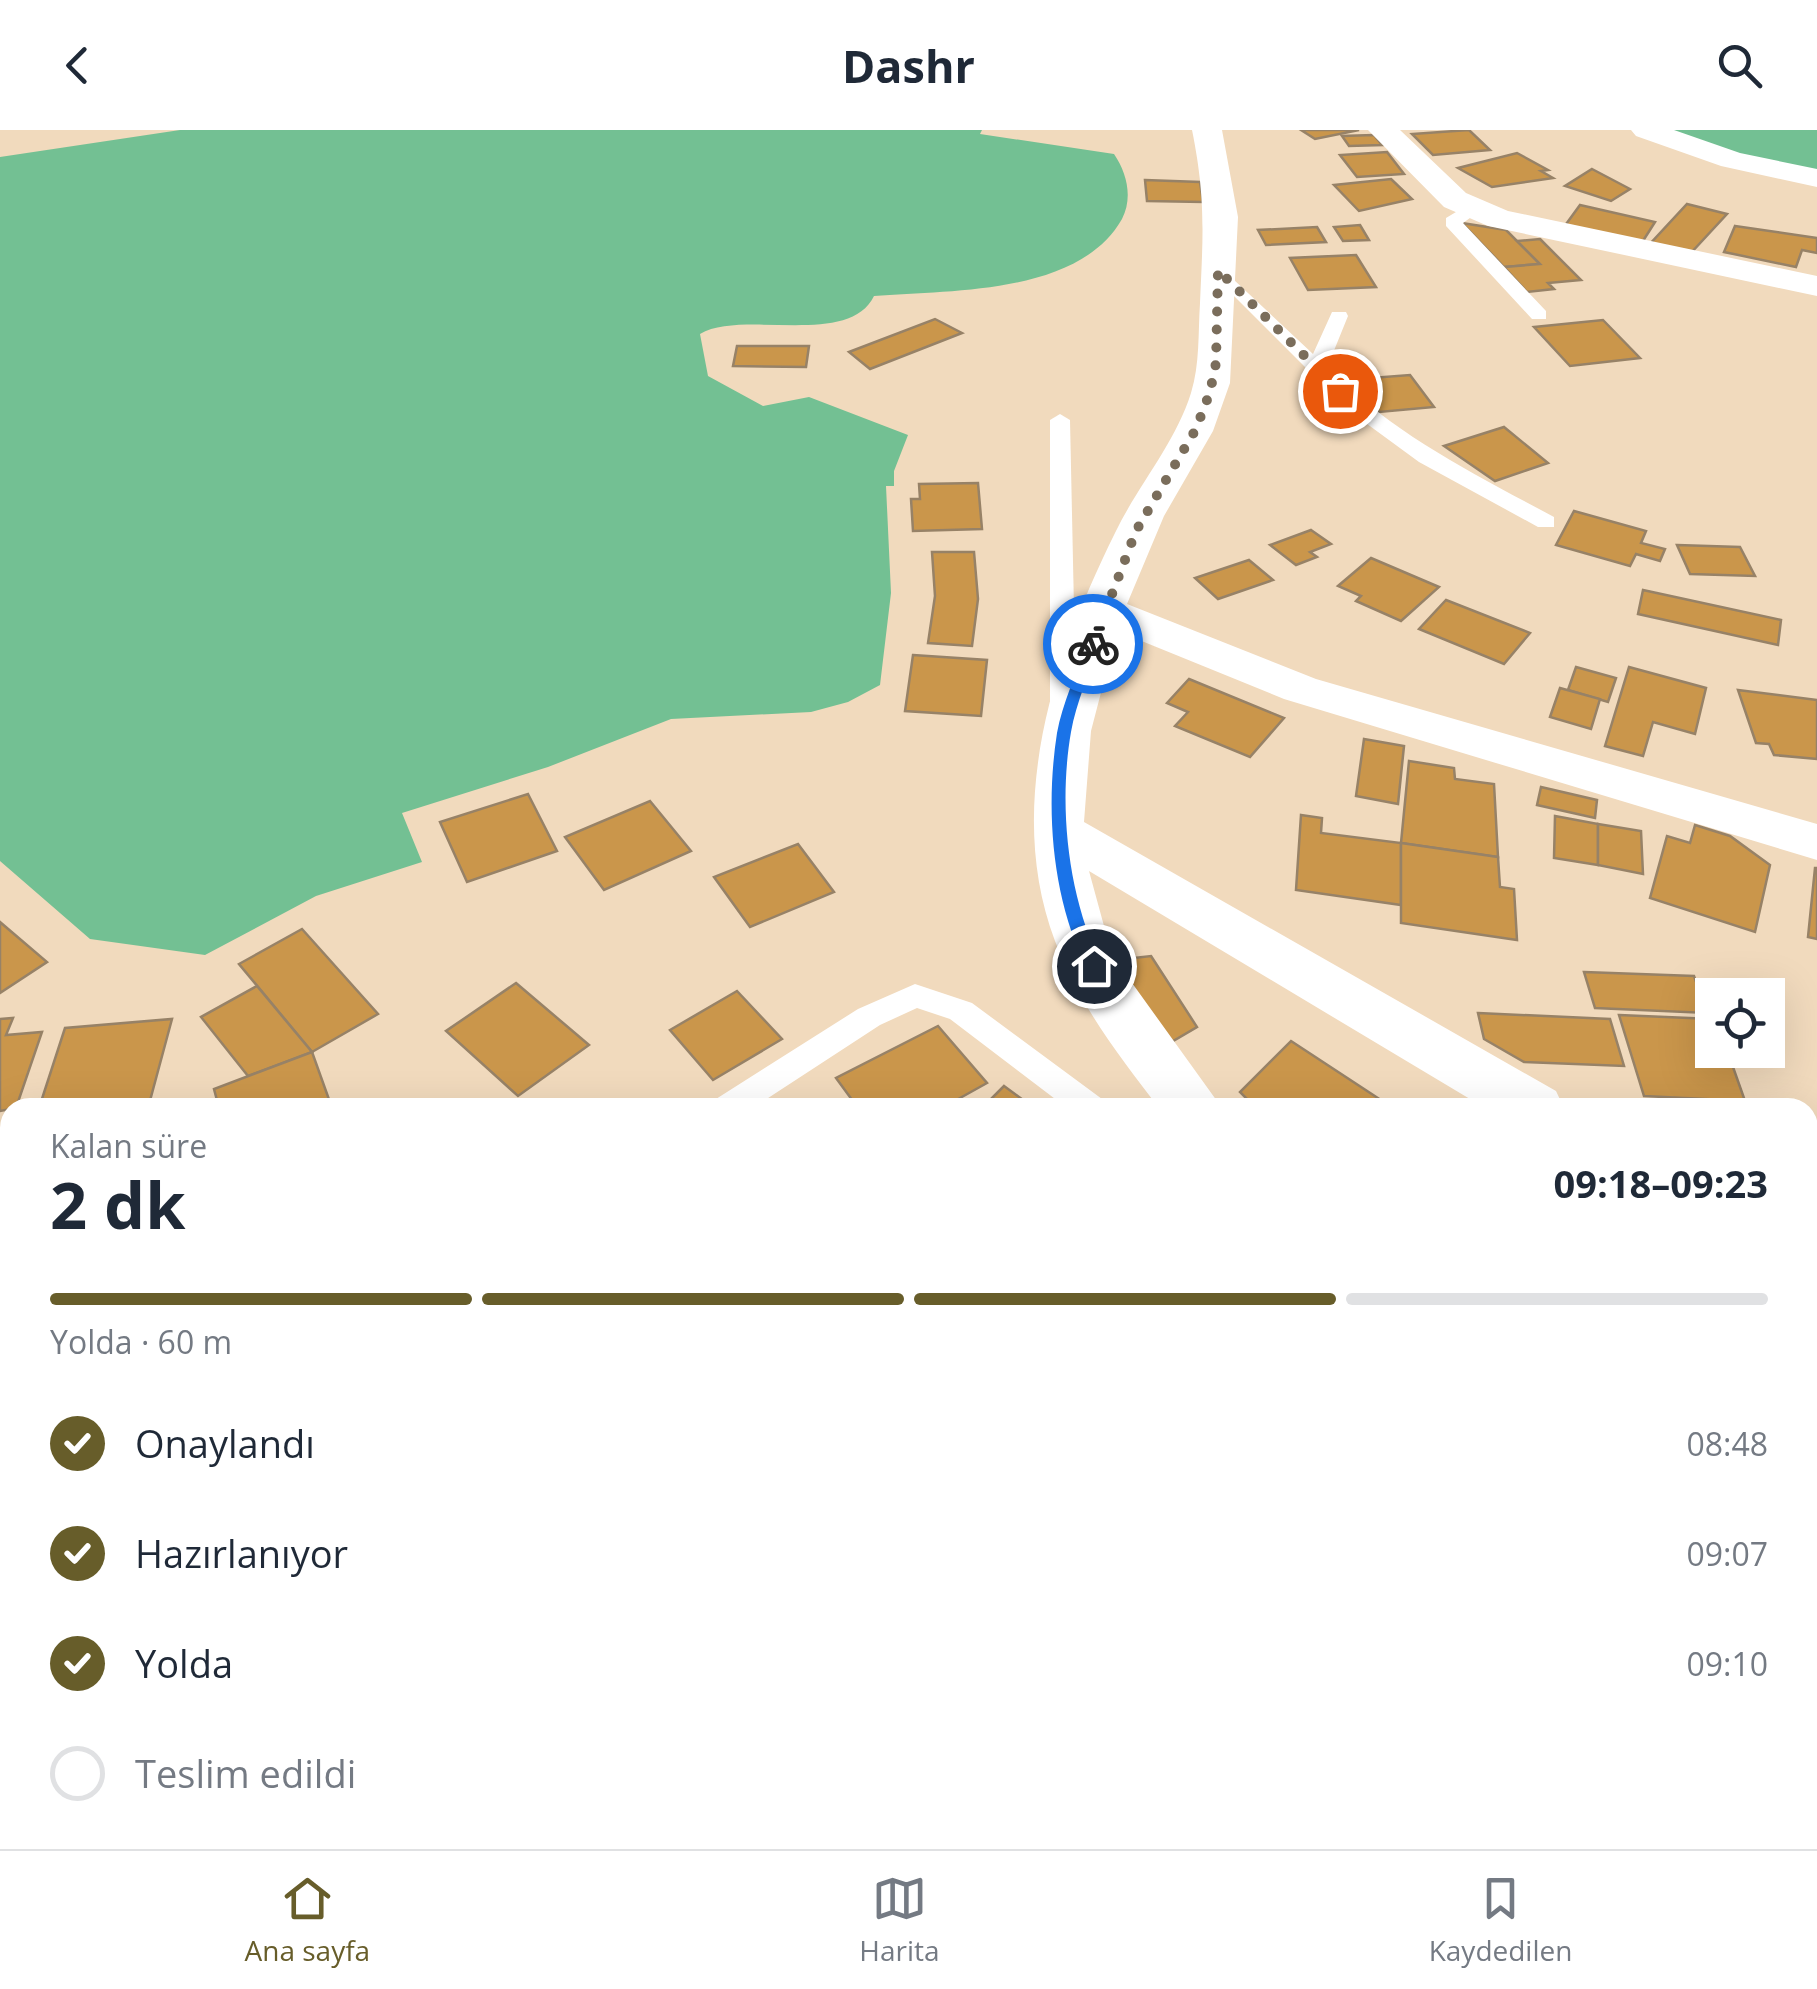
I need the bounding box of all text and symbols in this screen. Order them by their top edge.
text: Dashr [842,35,975,96]
icon: back [50,38,105,93]
icon: search [1712,38,1767,93]
pin [1298,349,1383,434]
icon: bag [1313,364,1368,419]
courier [1043,594,1143,694]
icon: bike [1066,617,1121,672]
pin [1052,924,1137,1009]
icon: home [1067,939,1122,994]
map controls [1695,978,1785,1068]
button: locate [1695,978,1785,1068]
text: Kalan süre [50,1124,207,1167]
text: 09:18–09:23 [1554,1157,1768,1209]
text: 2 dk [50,1160,186,1248]
text: Yolda · 60 m [50,1320,232,1363]
icon: check [50,1416,105,1471]
text: Onaylandı [135,1417,315,1469]
text: 08:48 [1686,1422,1768,1465]
icon: check [50,1526,105,1581]
text: Hazırlanıyor [135,1527,348,1579]
text: 09:07 [1686,1532,1768,1575]
icon: check [50,1636,105,1691]
text: Yolda [135,1637,233,1689]
text: 09:10 [1686,1642,1768,1685]
text: Teslim edildi [135,1747,356,1799]
tab: Ana sayfa [245,1871,370,1969]
tab: Harita [859,1871,940,1969]
tab: Kaydedilen [1429,1871,1572,1969]

